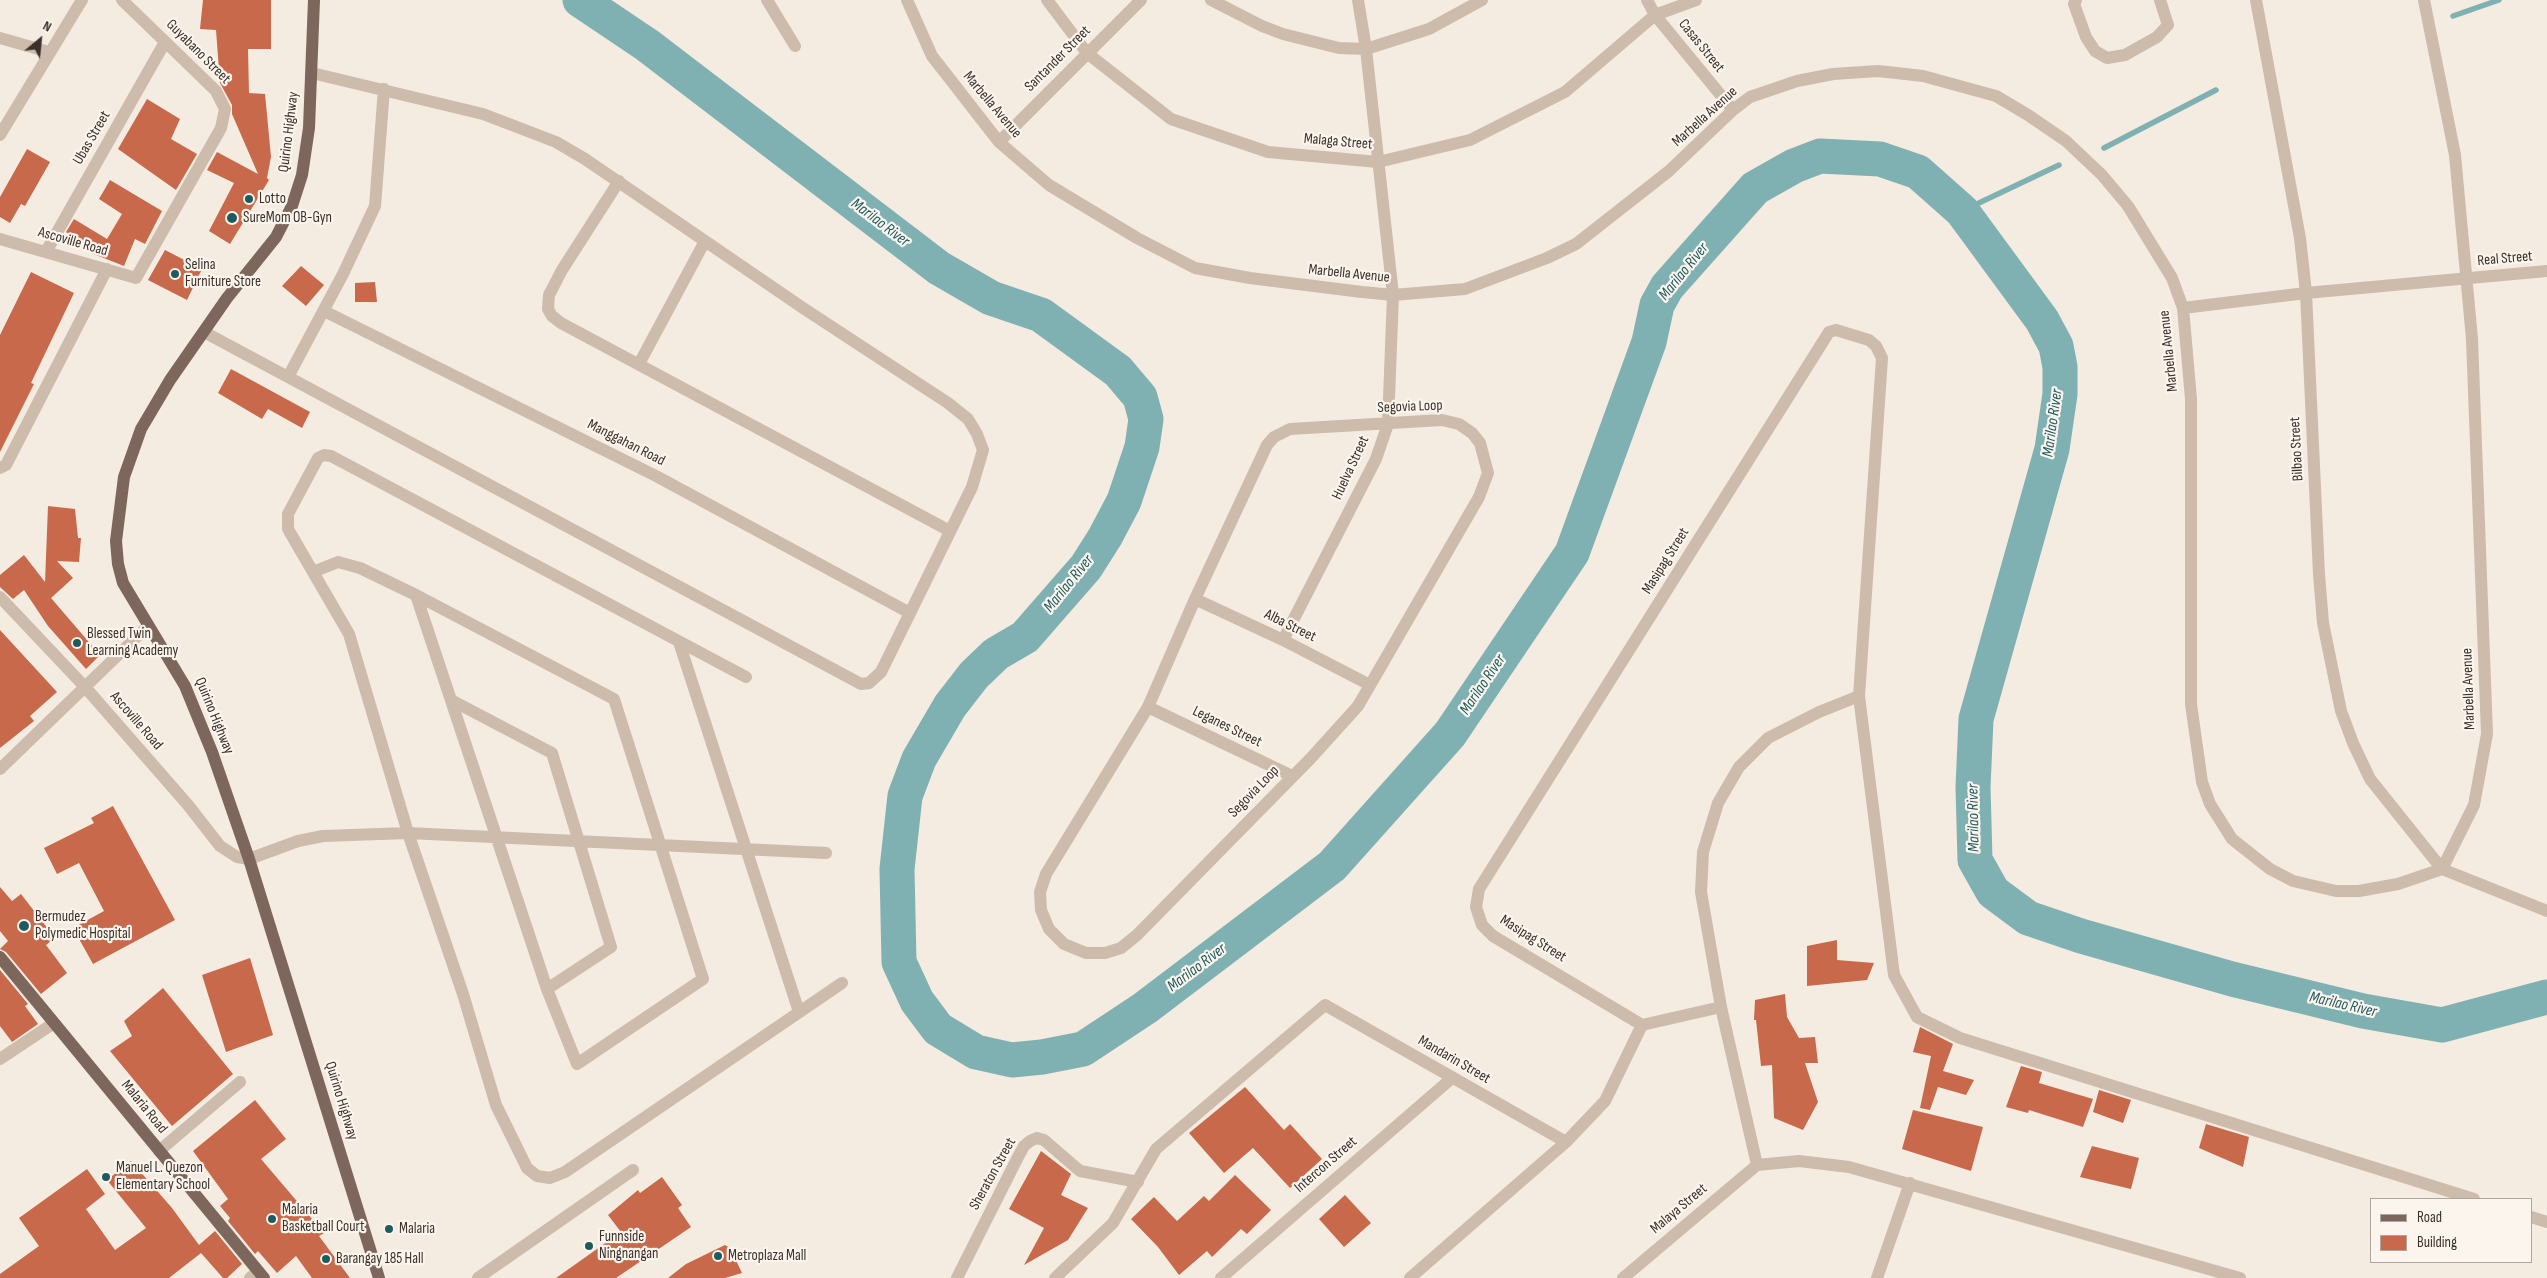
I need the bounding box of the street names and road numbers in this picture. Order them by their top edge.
street label: Guyabano Street [162,16,234,88]
street label: Casas Street [1674,16,1728,76]
street label: Santander Street [1021,22,1095,96]
street label: Marbella Avenue [959,68,1025,142]
street label: Marbella Avenue [1669,83,1741,151]
street label: Quirino Highway [275,91,303,173]
street label: Ubas Street [69,108,115,168]
street label: Malaga Street [1303,130,1373,154]
street label: Ascoville Road [36,223,110,261]
street label: Real Street [2477,248,2533,270]
street label: Marbella Avenue [1307,261,1391,287]
street label: Marbella Avenue [2156,309,2182,393]
street label: Segovia Loop [1377,397,1443,417]
street label: Manggahan Road [584,416,668,470]
street label: Bilbao Street [2286,416,2308,482]
street label: Huelva Street [1328,433,1374,503]
street label: Masipag Street [1639,524,1693,598]
street label: Alba Street [1261,606,1319,646]
street label: Marbella Avenue [2459,648,2479,730]
street label: Quirino Highway [190,675,238,757]
street label: Ascoville Road [106,688,166,754]
street label: Leganes Street [1189,703,1265,751]
street label: Segovia Loop [1225,762,1283,822]
street label: Masipag Street [1496,912,1570,966]
street label: Mandarin Street [1415,1032,1493,1088]
street label: Quirino Highway [321,1060,361,1142]
street label: Malaria Road [117,1077,171,1137]
street label: Intercon Street [1291,1133,1361,1197]
street label: Sheraton Street [966,1135,1020,1213]
street label: Malaya Street [1647,1180,1711,1238]

